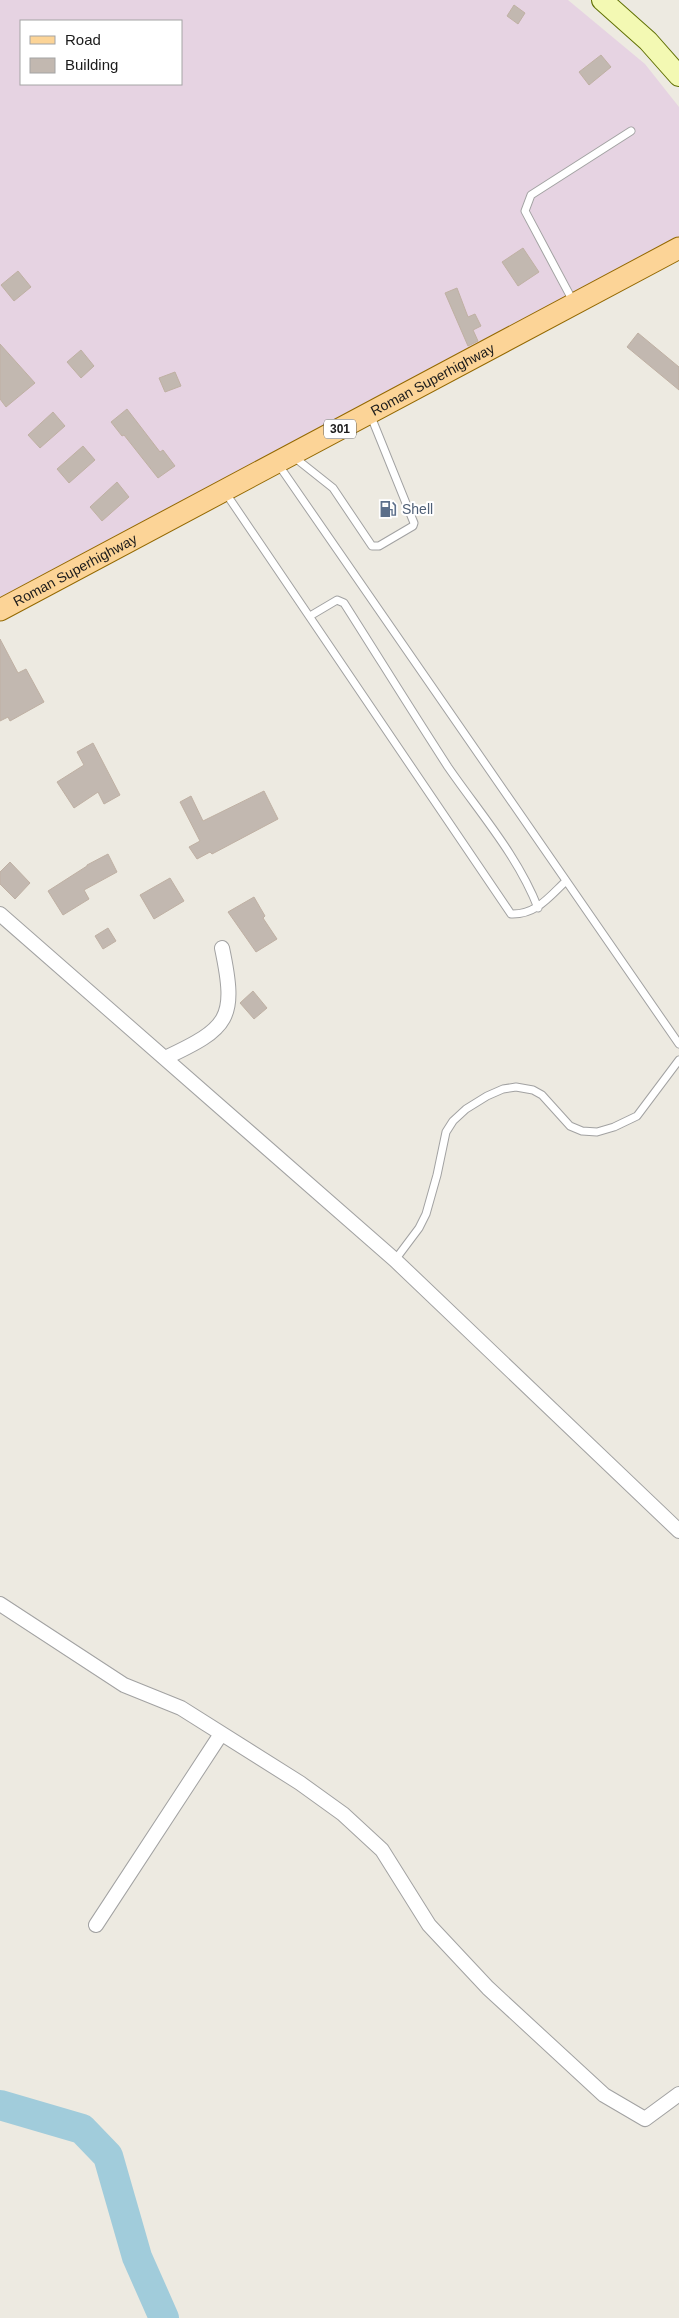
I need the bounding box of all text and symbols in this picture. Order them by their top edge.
legend [20,20,182,85]
text: Road [65,31,101,48]
text: Building [65,56,118,73]
street label: Roman Superhighway [368,340,497,419]
road number: 301 [324,419,356,438]
fuel station icon: Shell [378,499,398,519]
place label: Shell [402,501,433,517]
street label: Roman Superhighway [10,531,140,610]

